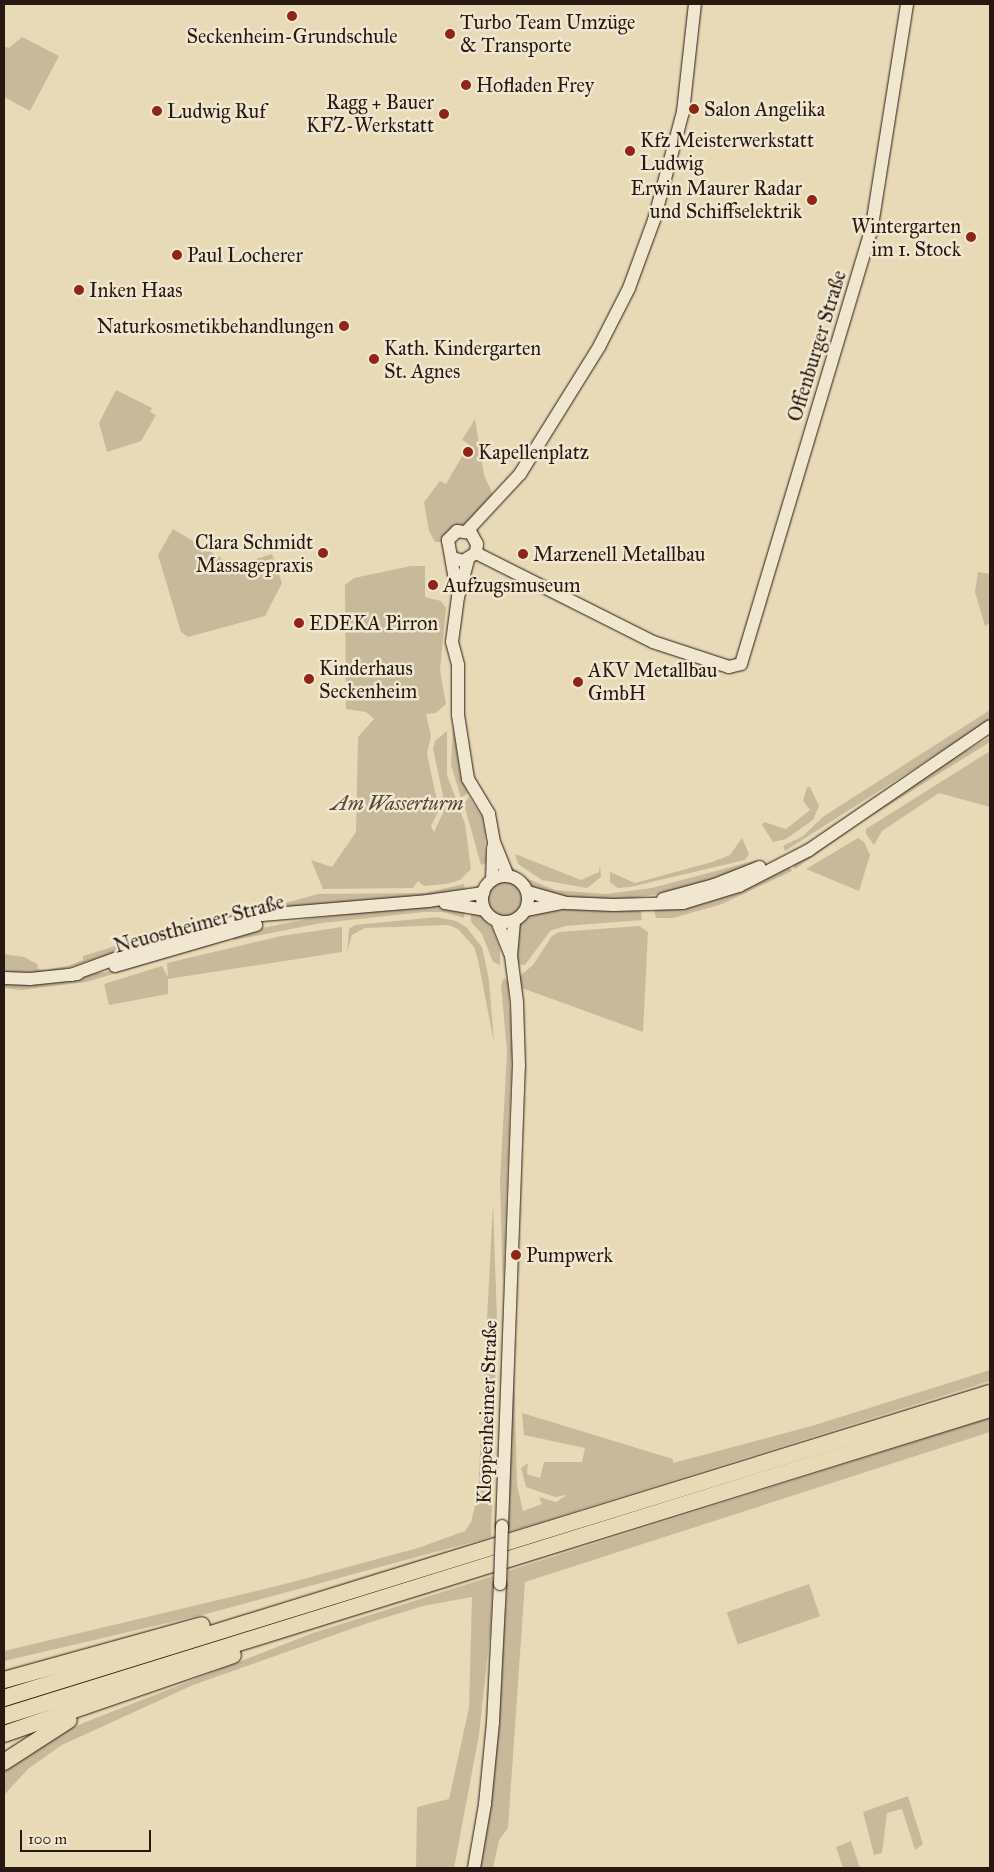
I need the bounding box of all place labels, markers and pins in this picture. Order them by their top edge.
marker: Seckenheim-Grundschule [286,10,298,22]
place label: Turbo Team Umzüge & Transporte [460,10,635,57]
place label: Seckenheim-Grundschule [186,24,398,48]
marker: Turbo Team Umzüge & Transporte [444,28,456,40]
place label: Hofladen Frey [476,73,594,97]
marker: Hofladen Frey [460,79,472,91]
place label: Ragg + Bauer KFZ-Werkstatt [306,90,434,137]
place label: Salon Angelika [704,97,825,121]
place label: Ludwig Ruf [167,99,266,123]
marker: Salon Angelika [688,103,700,115]
marker: Ludwig Ruf [151,105,163,117]
marker: Ragg + Bauer KFZ-Werkstatt [438,108,450,120]
place label: Kfz Meisterwerkstatt Ludwig [640,128,814,175]
marker: Kfz Meisterwerkstatt Ludwig [624,145,636,157]
place label: Erwin Maurer Radar und Schiffselektrik [631,176,802,223]
marker: Erwin Maurer Radar und Schiffselektrik [806,194,818,206]
place label: Wintergarten im 1. Stock [851,214,961,261]
marker: Wintergarten im 1. Stock [965,231,977,243]
place label: Paul Locherer [187,243,303,267]
marker: Paul Locherer [171,249,183,261]
place label: Inken Haas [89,278,182,302]
marker: Inken Haas [73,284,85,296]
place label: Naturkosmetikbehandlungen [97,314,334,338]
marker: Naturkosmetikbehandlungen [338,320,350,332]
place label: Kath. Kindergarten St. Agnes [384,336,541,383]
marker: Kath. Kindergarten St. Agnes [368,353,380,365]
place label: Kapellenplatz [478,440,589,464]
marker: Kapellenplatz [462,446,474,458]
place label: Clara Schmidt Massagepraxis [195,530,313,577]
place label: Marzenell Metallbau [533,542,705,566]
marker: Clara Schmidt Massagepraxis [317,547,329,559]
marker: Marzenell Metallbau [517,548,529,560]
place label: Aufzugsmuseum [443,573,581,597]
marker: Aufzugsmuseum [427,579,439,591]
place label: EDEKA Pirron [309,611,438,635]
marker: EDEKA Pirron [293,617,305,629]
place label: Kinderhaus Seckenheim [319,656,417,703]
place label: AKV Metallbau GmbH [588,658,717,705]
marker: Kinderhaus Seckenheim [303,673,315,685]
marker: AKV Metallbau GmbH [572,676,584,688]
place label: Pumpwerk [526,1243,613,1267]
marker: Pumpwerk [510,1249,522,1261]

